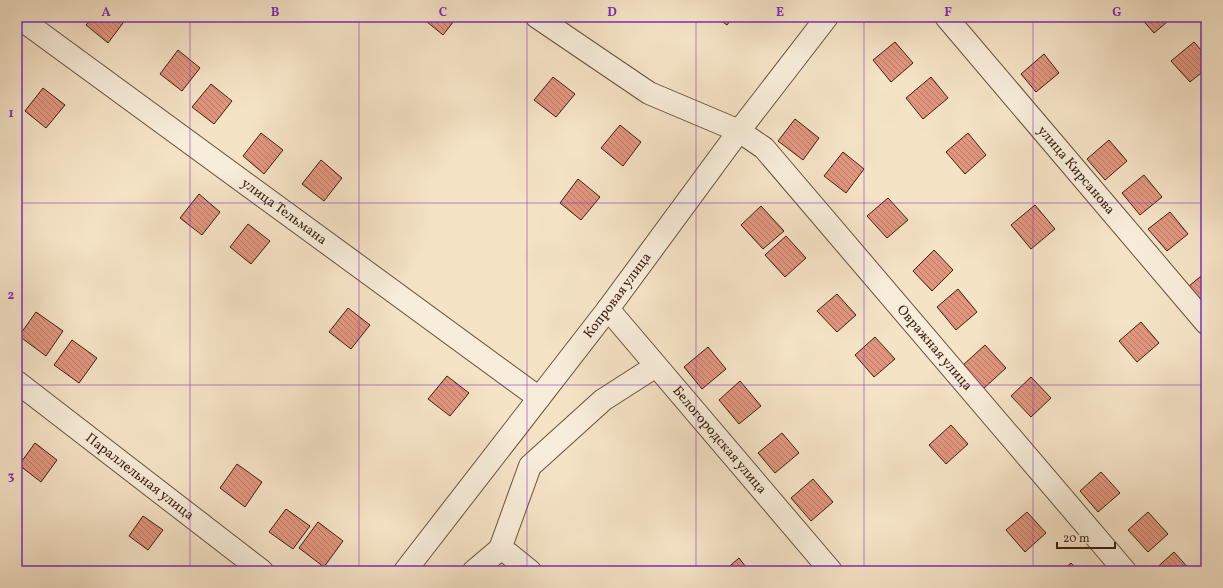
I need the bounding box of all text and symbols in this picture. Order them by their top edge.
text: A [101,4,111,22]
text: B [271,4,280,22]
text: C [439,4,447,22]
text: D [607,4,617,22]
text: E [776,4,784,22]
text: F [944,4,952,22]
text: G [1112,4,1122,22]
text: 1 [8,105,14,123]
street label: улица Кирсанова [1033,122,1119,219]
street label: улица Тельмана [237,174,331,249]
street label: Копровая улица [579,249,656,342]
text: 2 [8,287,15,305]
street label: Овражная улица [892,301,977,395]
street label: Белогородская улица [668,382,771,498]
street label: Параллельная улица [81,429,198,525]
text: 3 [8,468,15,486]
scale bar [1057,524,1115,550]
text: 20 m [1063,531,1090,547]

